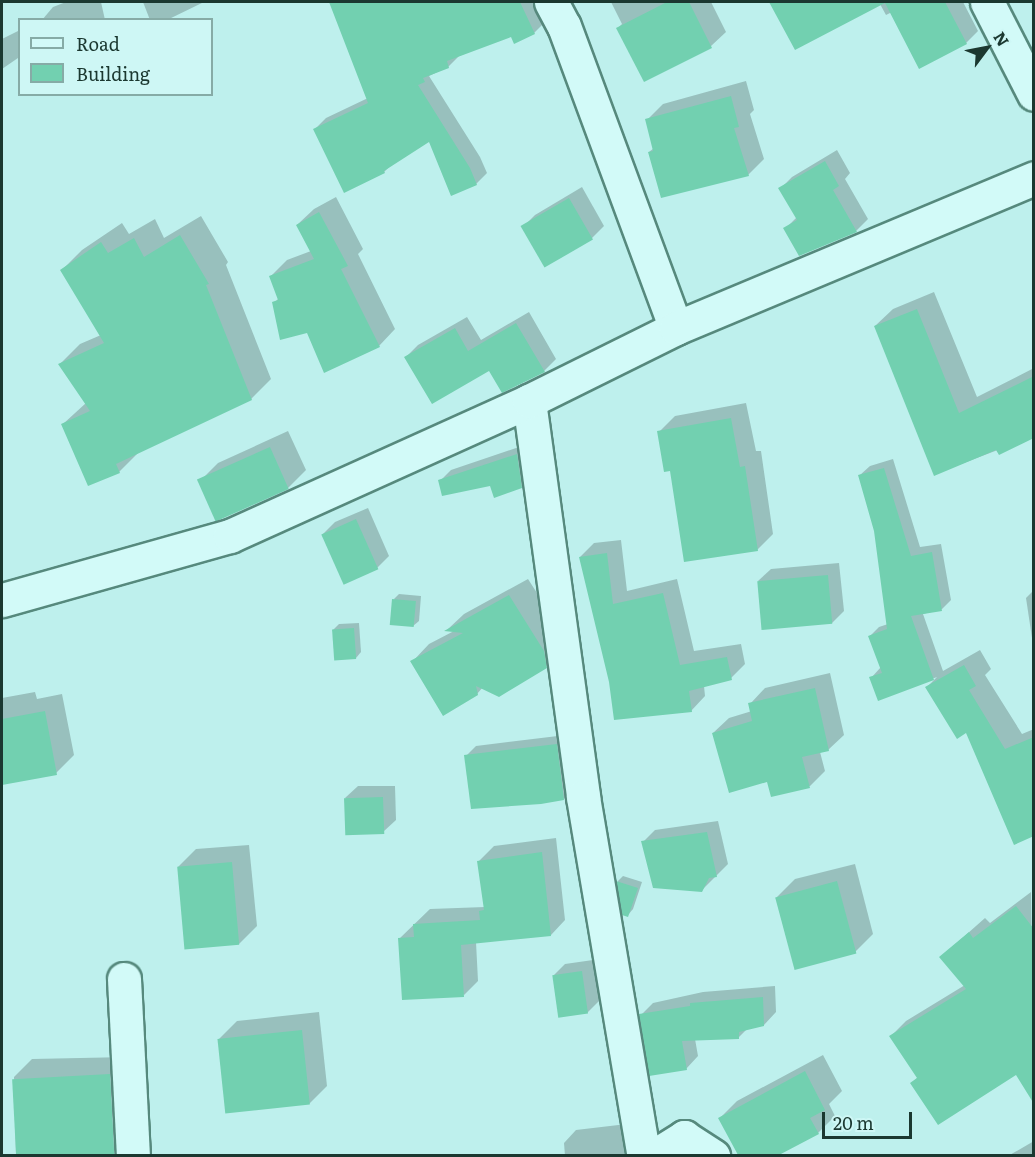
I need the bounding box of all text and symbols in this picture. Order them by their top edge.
legend [18,18,213,96]
north arrow [957,18,1017,78]
text: N [989,26,1016,51]
text: Road [76,30,120,57]
text: Building [76,60,150,87]
scale bar [825,1100,915,1138]
text: 20 m [833,1109,874,1136]

